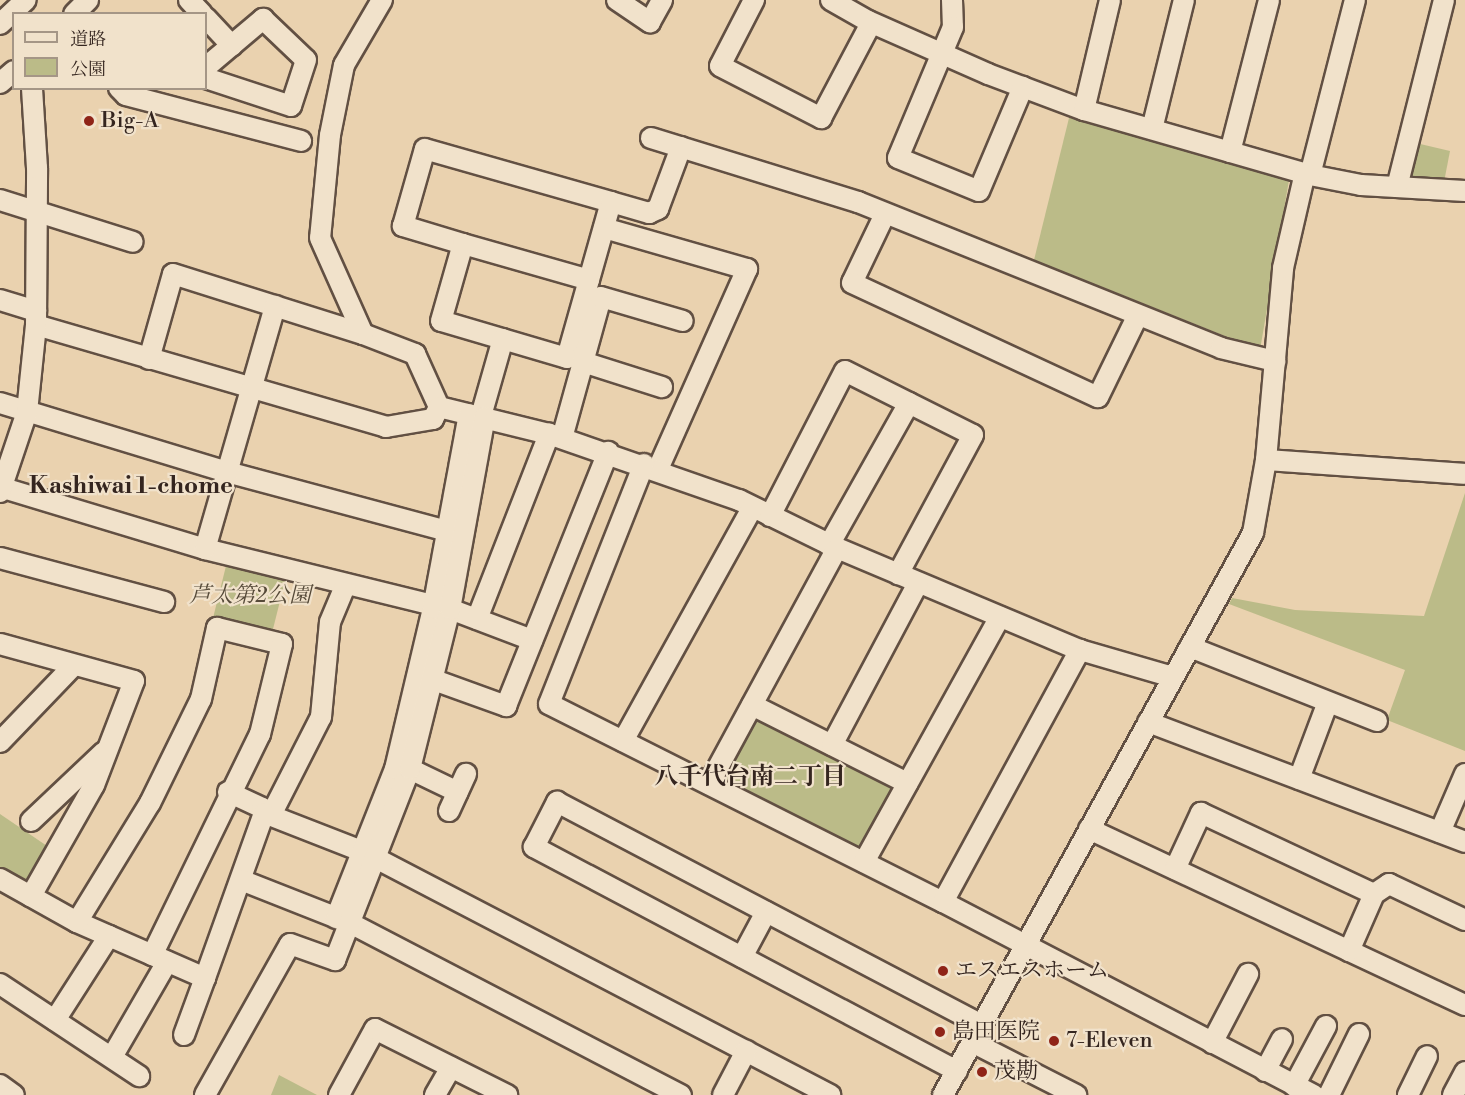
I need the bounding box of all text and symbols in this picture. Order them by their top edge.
legend [12,12,207,90]
text: 道路 [70,28,106,51]
text: 公園 [70,58,106,81]
place label: Big-A [101,108,159,134]
marker: Big-A [82,114,96,128]
district label: Kashiwai 1-chome [29,473,233,501]
park label: 芦太第2公園 [189,583,311,609]
district label: 八千代台南二丁目 [654,764,846,792]
place label: エスエスホーム [955,958,1109,984]
marker: エスエスホーム [936,964,950,978]
place label: 島田医院 [952,1019,1040,1045]
marker: 島田医院 [933,1025,947,1039]
place label: 7-Eleven [1066,1028,1153,1054]
marker: 7-Eleven [1047,1034,1061,1048]
place label: 茂勘 [994,1059,1038,1085]
marker: 茂勘 [975,1065,989,1079]

